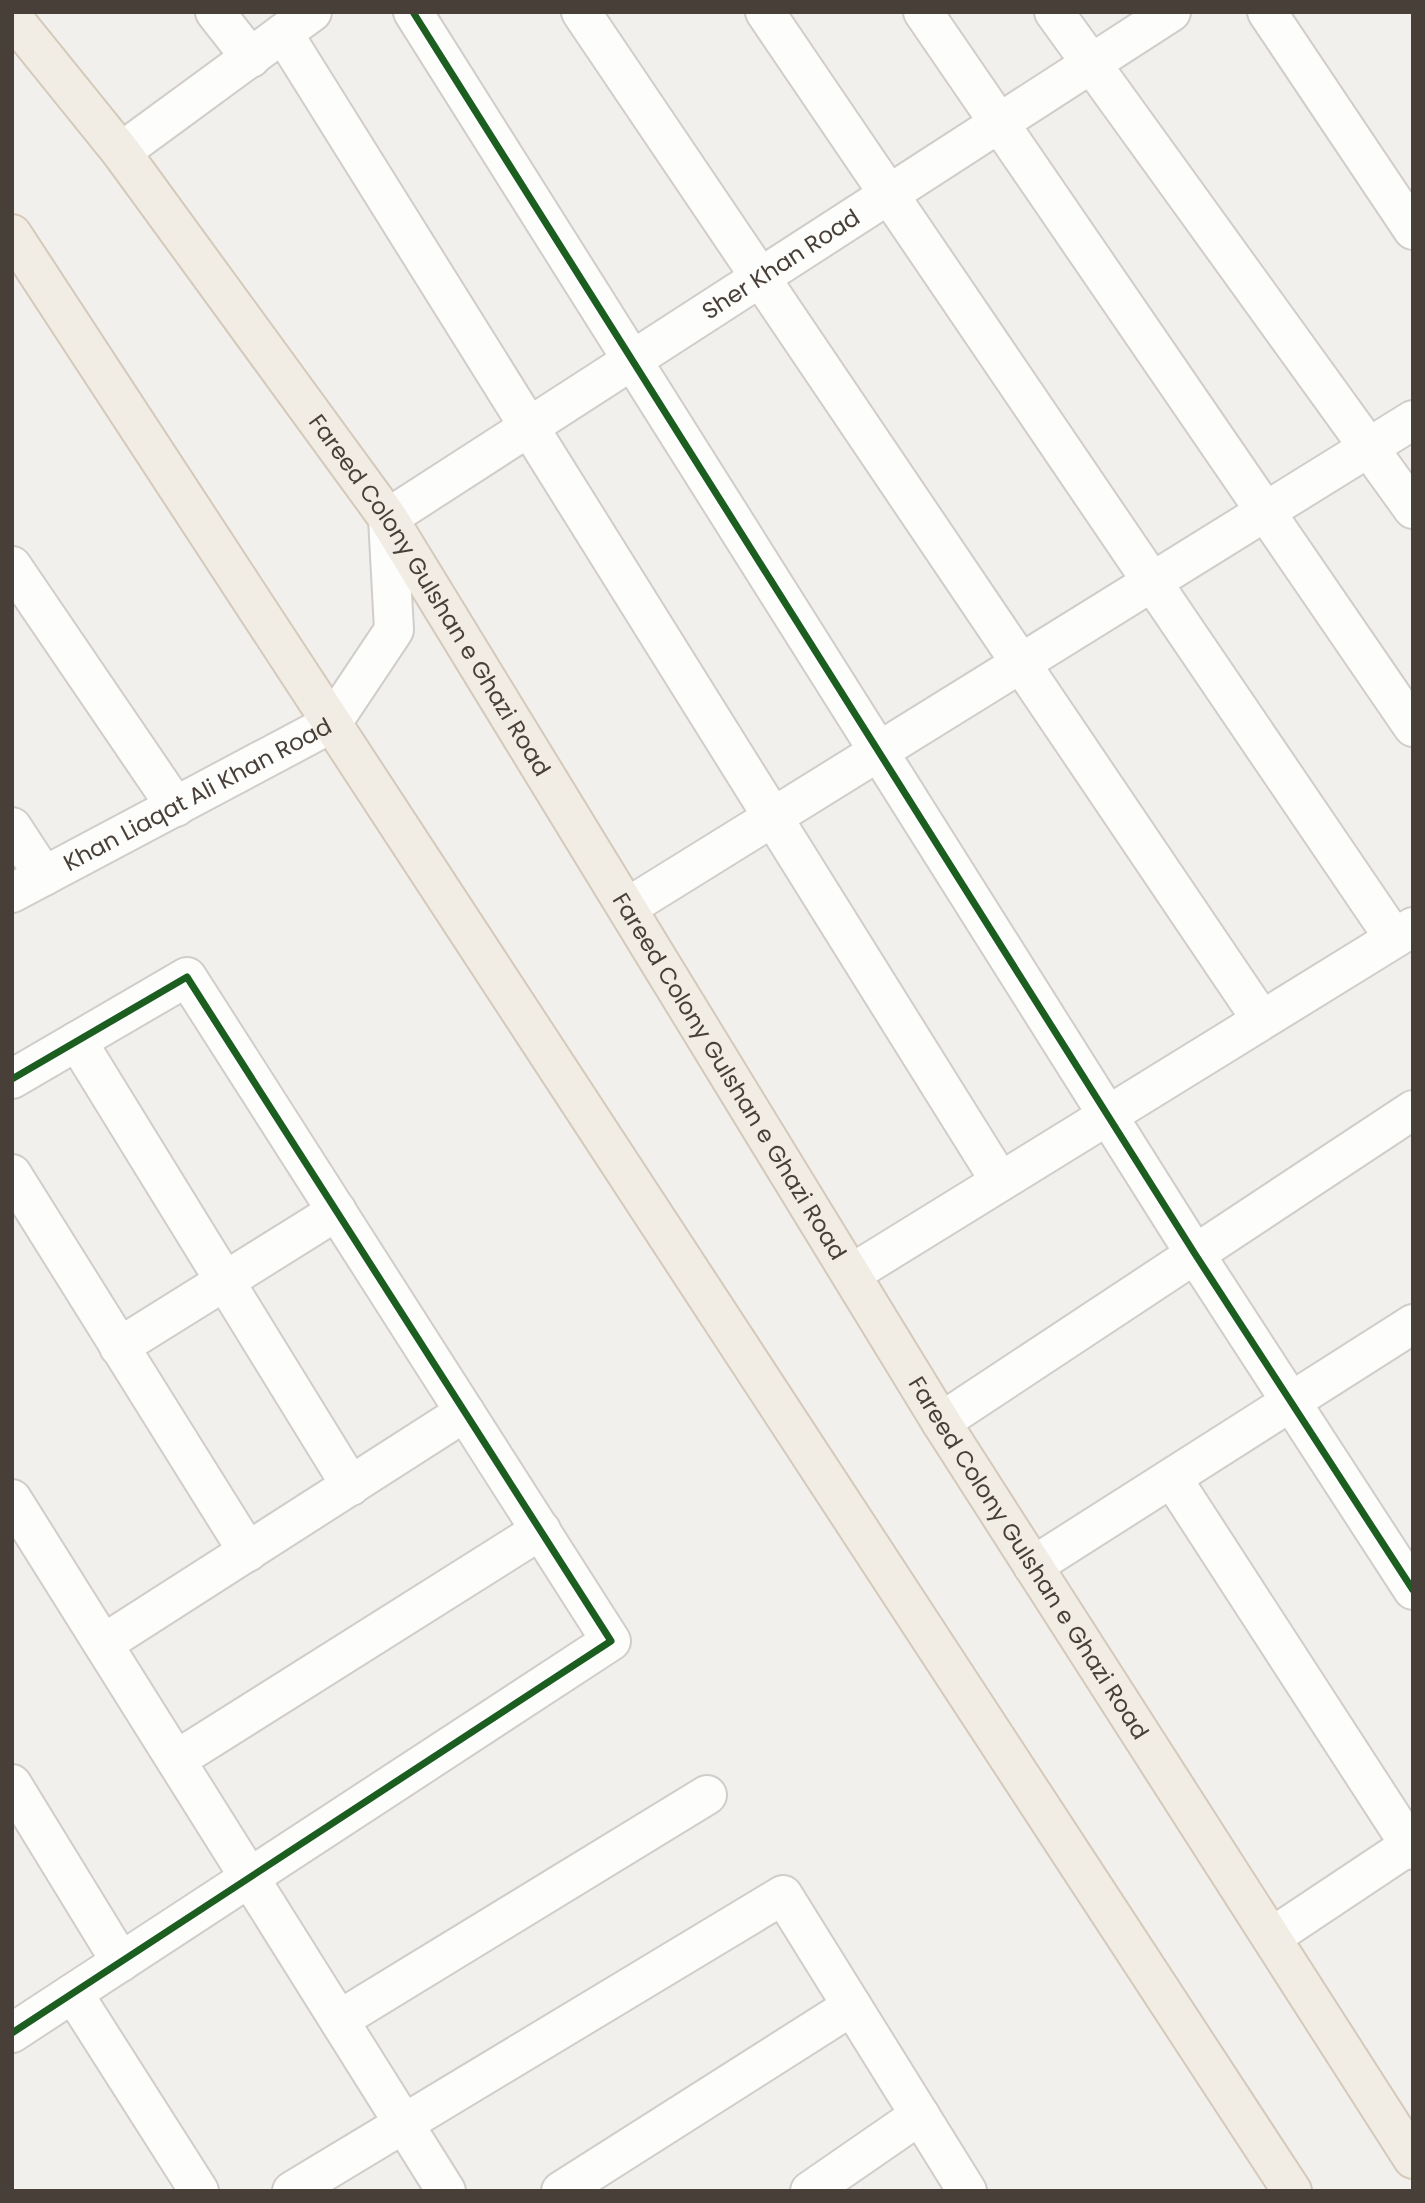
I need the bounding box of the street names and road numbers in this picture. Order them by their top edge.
street label: Sher Khan Road [696,201,866,327]
street label: Fareed Colony Gulshan e Ghazi Road [301,408,558,782]
street label: Khan Liaqat Ali Khan Road [58,710,337,879]
street label: Fareed Colony Gulshan e Ghazi Road [605,887,854,1266]
street label: Fareed Colony Gulshan e Ghazi Road [901,1370,1156,1746]

